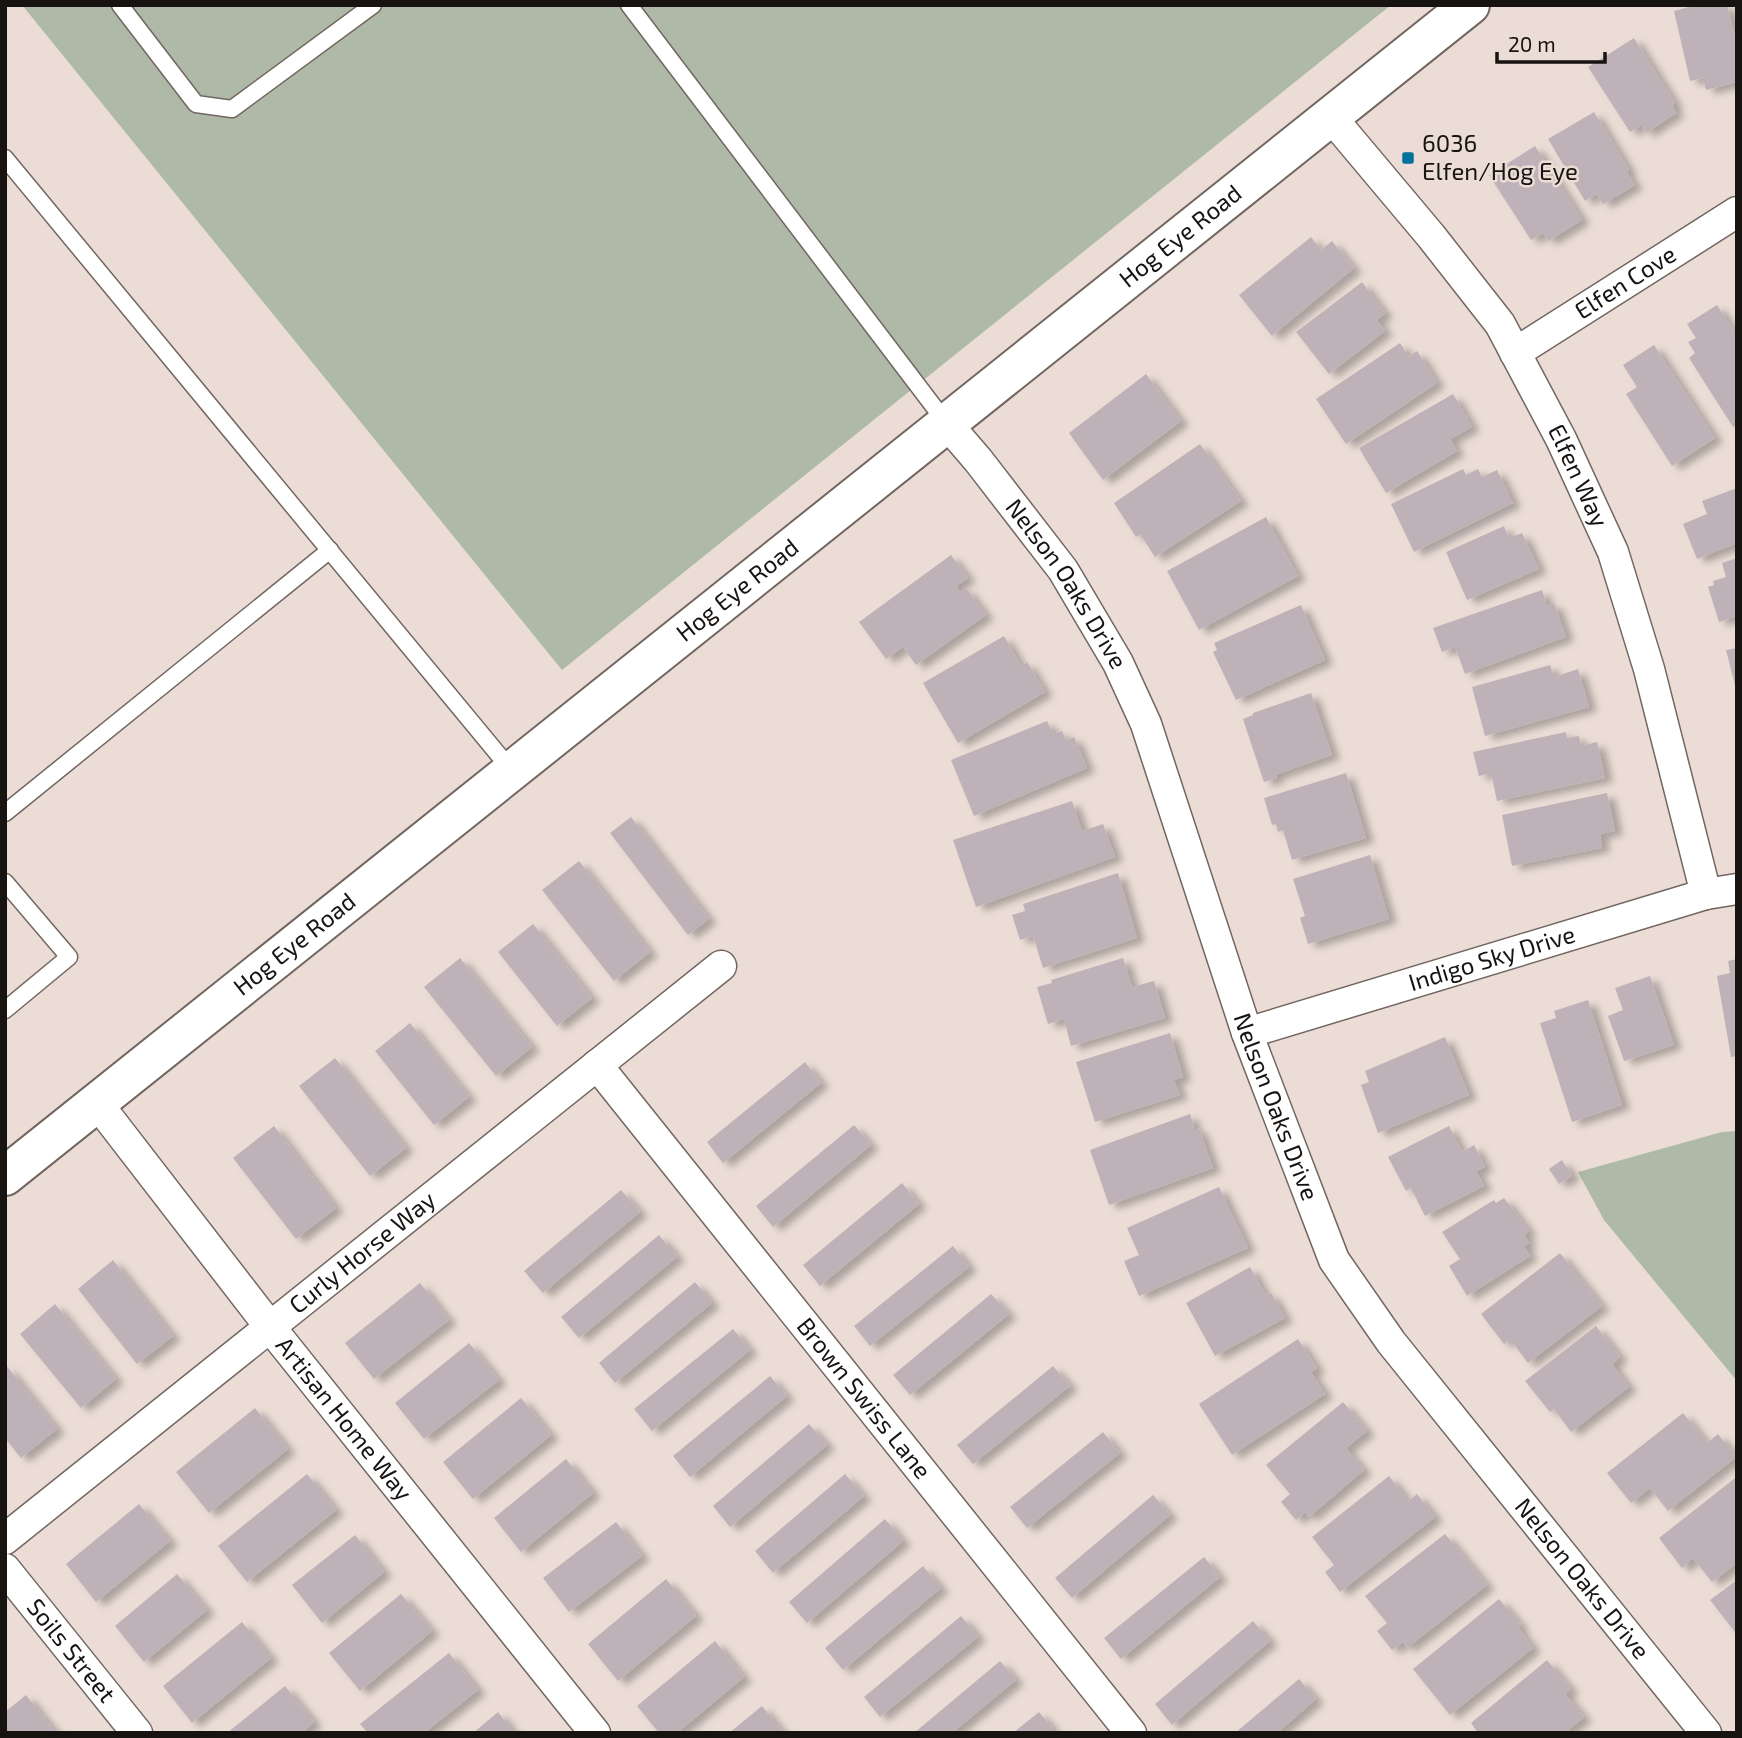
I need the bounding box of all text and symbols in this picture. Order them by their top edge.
scale bar [1497,21,1606,65]
text: 20 m [1508,31,1556,56]
place label: 6036 Elfen/Hog Eye [1422,128,1578,185]
marker: 6036 Elfen/Hog Eye [1400,150,1416,166]
street label: Hog Eye Road [1113,178,1247,293]
street label: Elfen Cove [1569,239,1681,324]
street label: Elfen Way [1543,419,1616,531]
street label: Nelson Oaks Drive [1000,493,1134,673]
street label: Hog Eye Road [670,532,804,647]
street label: Hog Eye Road [227,886,361,1001]
street label: Indigo Sky Drive [1405,918,1578,996]
street label: Nelson Oaks Drive [1228,1009,1326,1204]
street label: Curly Horse Way [283,1184,441,1319]
street label: Brown Swiss Lane [792,1311,938,1484]
street label: Artisan Home Way [271,1330,419,1506]
street label: Nelson Oaks Drive [1510,1492,1656,1664]
street label: Soils Street [22,1592,122,1707]

